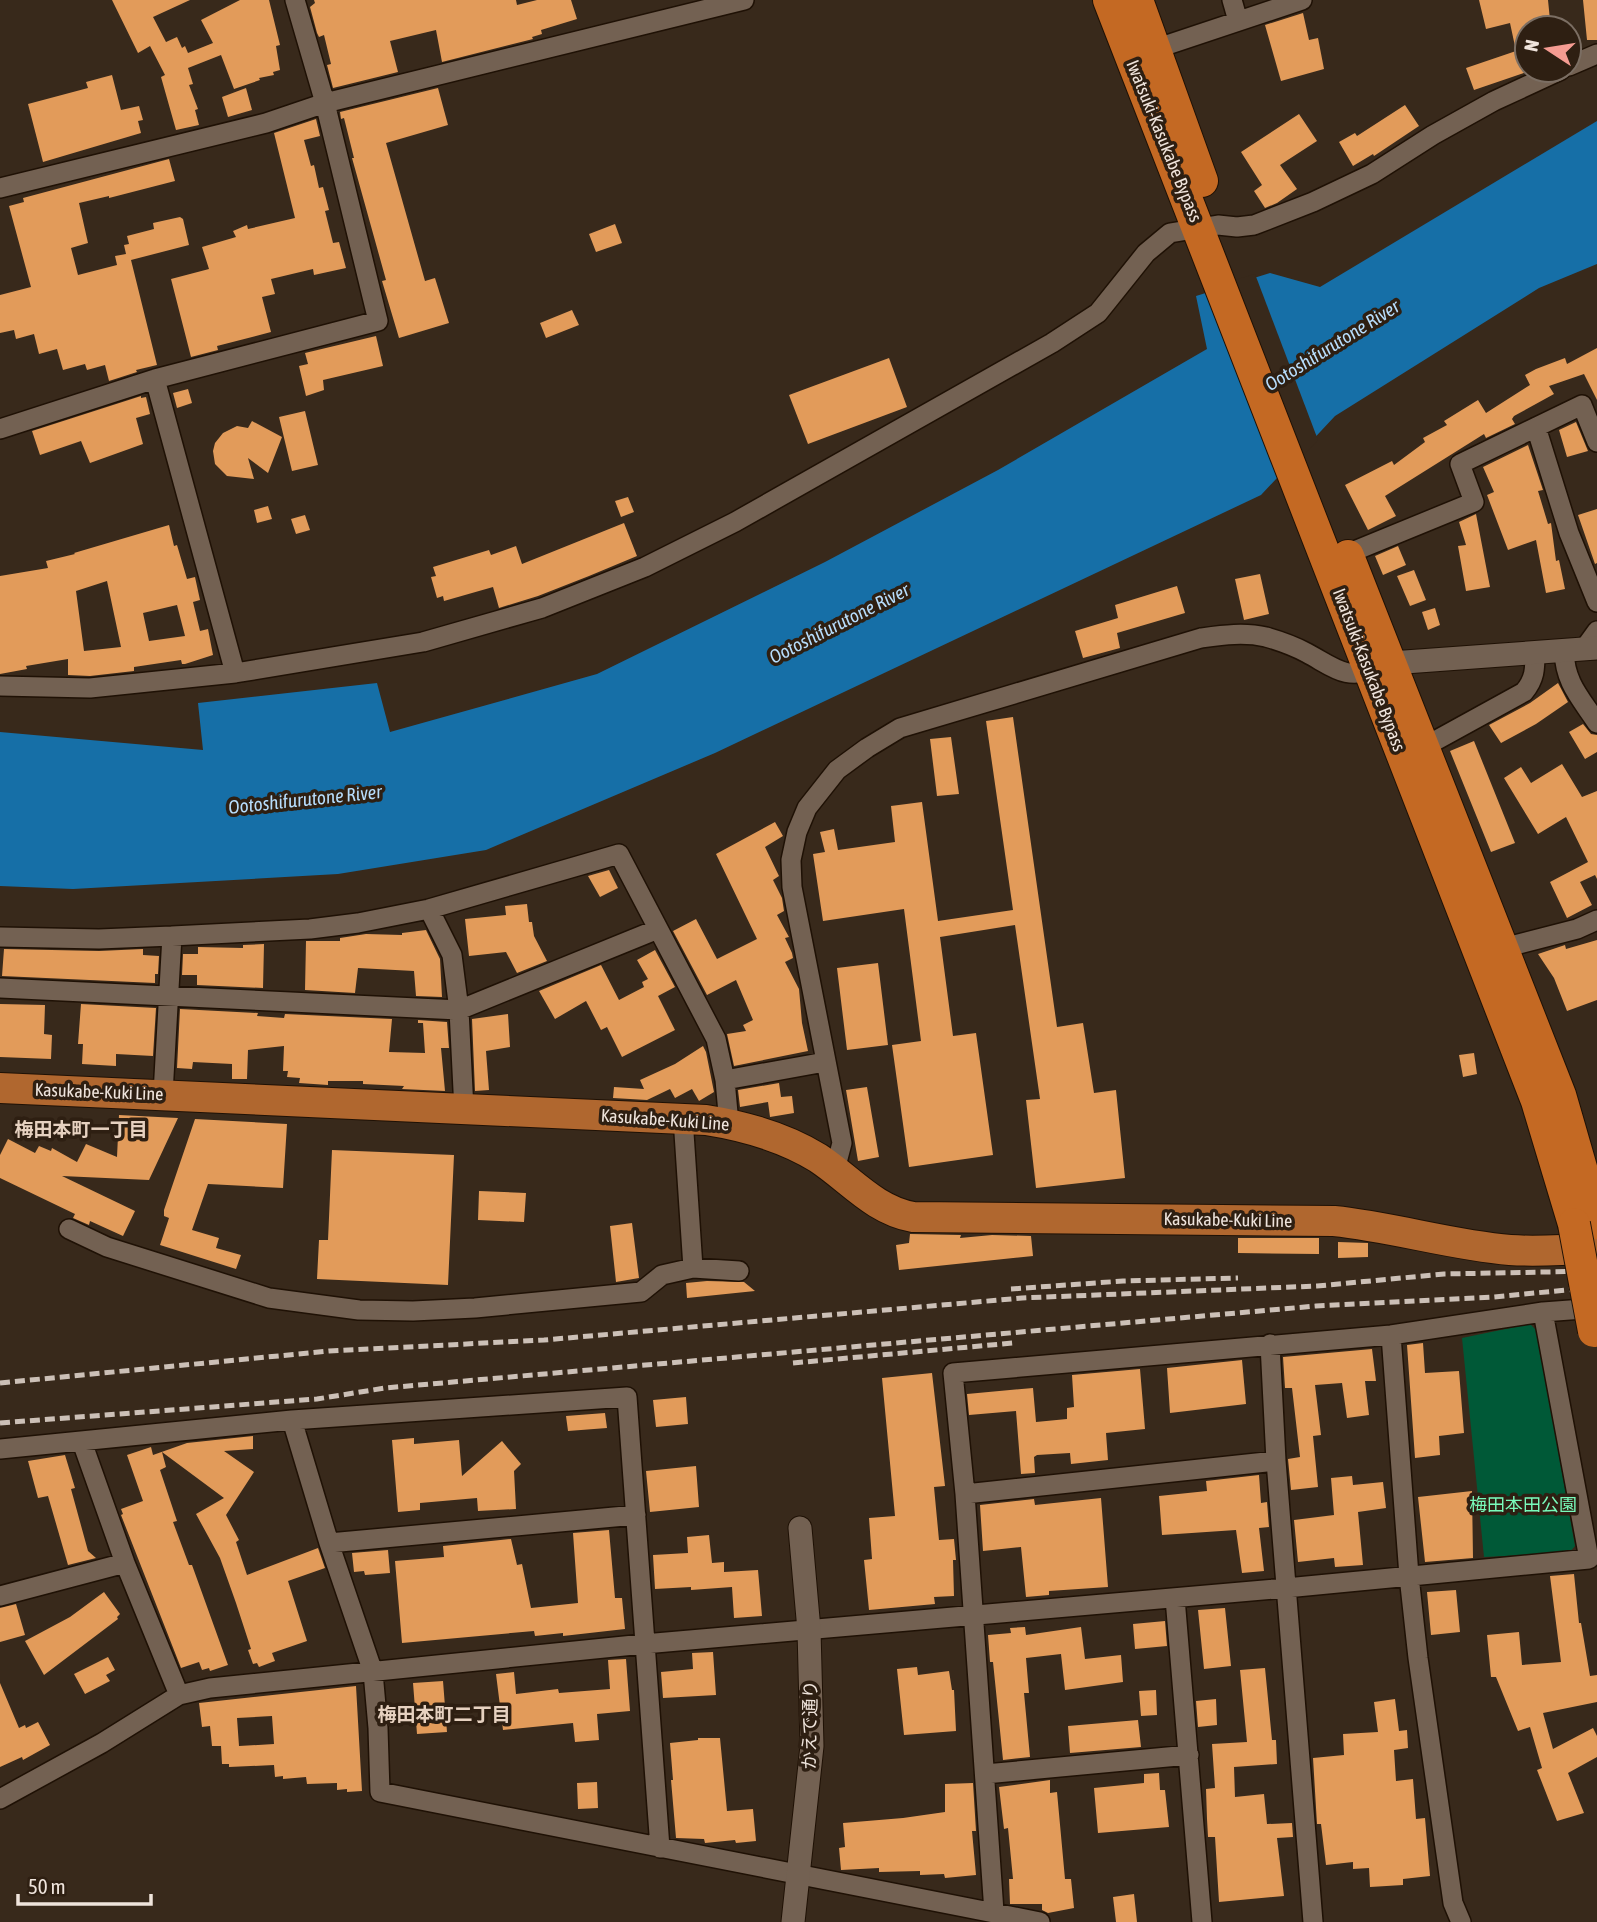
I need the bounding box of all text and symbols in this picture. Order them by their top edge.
north arrow [1513,14,1583,84]
text: N [1519,38,1543,53]
street label: Iwatsuki-Kasukabe Bypass [1122,57,1207,225]
water label: Ootoshifurutone River [1261,294,1404,395]
water label: Ootoshifurutone River [765,578,914,668]
street label: Iwatsuki-Kasukabe Bypass [1329,585,1410,754]
water label: Ootoshifurutone River [227,780,384,818]
street label: Kasukabe-Kuki Line [34,1079,164,1104]
street label: Kasukabe-Kuki Line [600,1105,730,1134]
district label: 梅田本町一丁目 [14,1118,148,1140]
street label: Kasukabe-Kuki Line [1163,1208,1293,1231]
park label: 梅田本田公園 [1469,1494,1577,1515]
street label: かえで通り [798,1680,821,1770]
district label: 梅田本町二丁目 [377,1703,511,1725]
scale bar [18,1862,150,1906]
text: 50 m [28,1874,66,1898]

